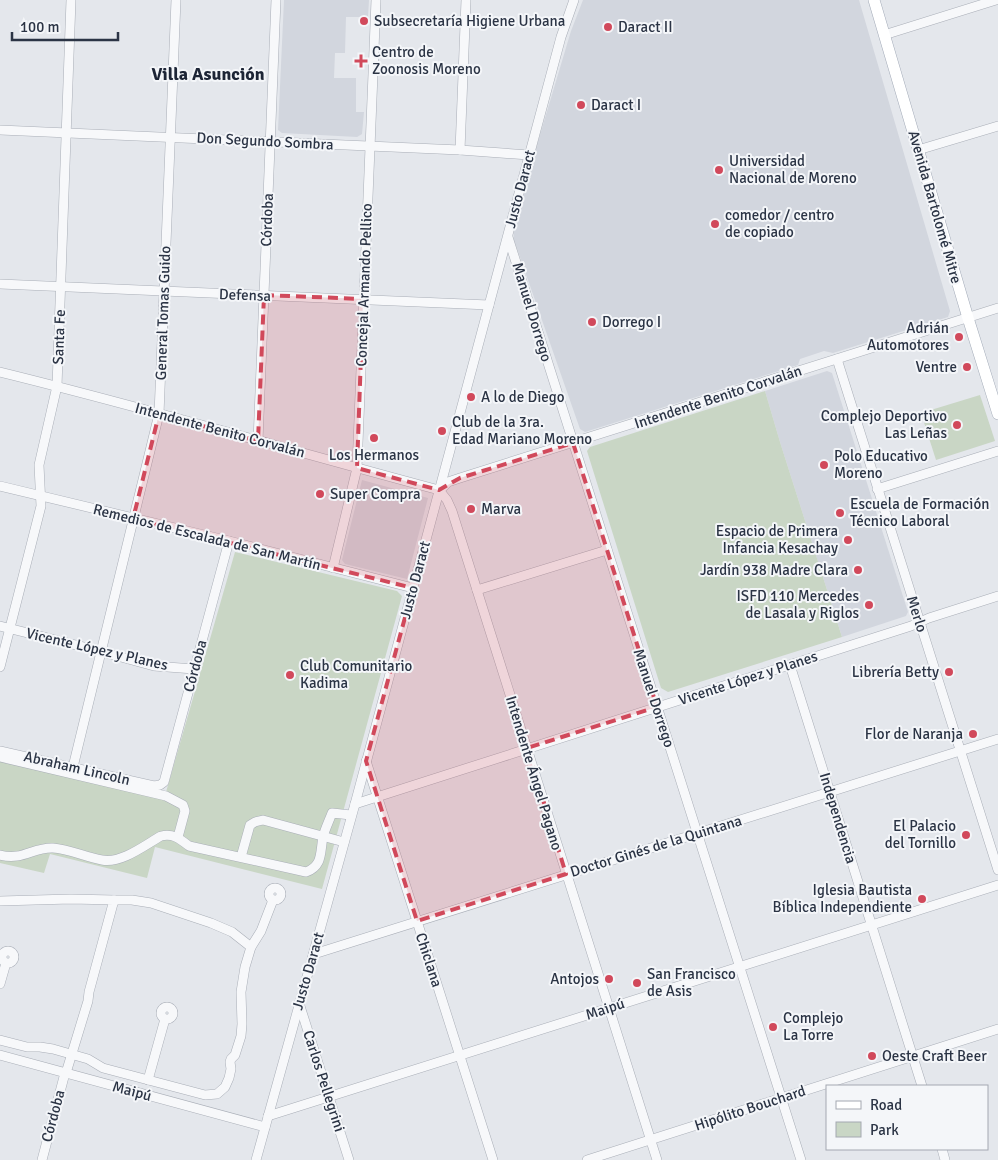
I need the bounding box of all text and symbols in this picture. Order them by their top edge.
scale bar [12,10,119,42]
place label: Subsecretaría Higiene Urbana [374,12,565,30]
marker: Subsecretaría Higiene Urbana [358,15,370,27]
text: 100 m [20,18,60,36]
place label: Daract II [618,18,673,36]
marker: Daract II [602,21,614,33]
place label: Centro de Zoonosis Moreno [372,43,481,78]
marker: Centro de Zoonosis Moreno [354,54,368,68]
district label: Villa Asunción [151,63,265,85]
place label: Daract I [591,96,641,114]
marker: Daract I [575,99,587,111]
street label: Don Segundo Sombra [196,128,334,154]
street label: Avenida Bartolomé Mitre [905,128,965,286]
street label: Justo Daract [501,148,539,230]
place label: Universidad Nacional de Moreno [729,152,857,187]
marker: Universidad Nacional de Moreno [713,164,725,176]
street label: Córdoba [257,193,277,247]
street label: Concejal Armando Pellico [352,203,376,367]
place label: comedor / centro de copiado [725,206,835,241]
marker: comedor / centro de copiado [709,218,721,230]
street label: General Tomas Guido [152,245,174,381]
street label: Manuel Dorrego [508,260,556,364]
street label: Defensa [219,285,271,305]
street label: Santa Fe [49,309,69,365]
place label: Dorrego I [602,313,661,331]
marker: Dorrego I [586,316,598,328]
place label: Adrián Automotores [867,319,949,354]
marker: Adrián Automotores [953,331,965,343]
place label: Ventre [915,358,957,376]
street label: Intendente Benito Corvalán [632,361,804,433]
marker: Ventre [961,361,973,373]
place label: A lo de Diego [481,388,565,406]
marker: A lo de Diego [465,391,477,403]
street label: Intendente Benito Corvalán [133,399,307,461]
place label: Complejo Deportivo Las Leñas [821,407,947,442]
place label: Club de la 3ra. Edad Mariano Moreno [452,413,592,448]
marker: Complejo Deportivo Las Leñas [951,419,963,431]
marker: Club de la 3ra. Edad Mariano Moreno [436,425,448,437]
marker: Los Hermanos [368,432,380,444]
place label: Los Hermanos [329,446,420,464]
place label: Polo Educativo Moreno [834,447,928,482]
marker: Polo Educativo Moreno [818,459,830,471]
place label: Super Compra [330,485,420,503]
marker: Super Compra [314,488,326,500]
place label: Escuela de Formación Técnico Laboral [850,495,989,530]
street label: Remedios de Escalada de San Martín [91,500,323,574]
place label: Marva [481,500,521,518]
marker: Marva [465,503,477,515]
marker: Escuela de Formación Técnico Laboral [834,507,846,519]
place label: Espacio de Primera Infancia Kesachay [716,522,838,557]
marker: Espacio de Primera Infancia Kesachay [842,534,854,546]
street label: Justo Daract [396,539,434,621]
place label: Jardín 938 Madre Clara [700,561,848,579]
marker: Jardín 938 Madre Clara [852,564,864,576]
place label: ISFD 110 Mercedes de Lasala y Riglos [736,587,859,622]
street label: Merlo [903,594,931,635]
marker: ISFD 110 Mercedes de Lasala y Riglos [863,599,875,611]
street label: Vicente López y Planes [24,624,170,674]
street label: Córdoba [179,638,211,694]
street label: Manuel Dorrego [630,646,679,750]
street label: Vicente López y Planes [676,647,820,709]
place label: Club Comunitario Kadima [300,657,412,692]
place label: Librería Betty [852,663,939,681]
marker: Librería Betty [943,666,955,678]
marker: Club Comunitario Kadima [284,669,296,681]
street label: Intendente Ángel Pagano [502,693,567,853]
place label: Flor de Naranja [865,725,963,743]
marker: Flor de Naranja [967,728,979,740]
street label: Abraham Lincoln [22,747,132,789]
street label: Independencia [816,770,860,866]
street label: Doctor Ginés de la Quintana [568,811,744,881]
place label: El Palacio del Tornillo [885,817,956,852]
marker: El Palacio del Tornillo [960,829,972,841]
place label: Iglesia Bautista Bíblica Independiente [773,881,912,916]
marker: Iglesia Bautista Bíblica Independiente [916,893,928,905]
street label: Justo Daract [288,930,328,1012]
street label: Chiclana [412,931,446,989]
place label: San Francisco de Asis [647,965,736,1000]
place label: Antojos [550,970,599,988]
marker: Antojos [603,973,615,985]
marker: San Francisco de Asis [631,977,643,989]
street label: Maipú [583,994,627,1024]
place label: Complejo La Torre [783,1009,844,1044]
marker: Complejo La Torre [767,1021,779,1033]
street label: Carlos Pellegrini [299,1028,349,1134]
place label: Oeste Craft Beer [882,1047,987,1065]
marker: Oeste Craft Beer [866,1050,878,1062]
street label: Maipú [110,1077,154,1105]
street label: Hipólito Bouchard [692,1082,808,1134]
legend [826,1085,988,1150]
street label: Córdoba [37,1088,69,1144]
text: Road [870,1096,902,1114]
text: Park [870,1121,899,1139]

